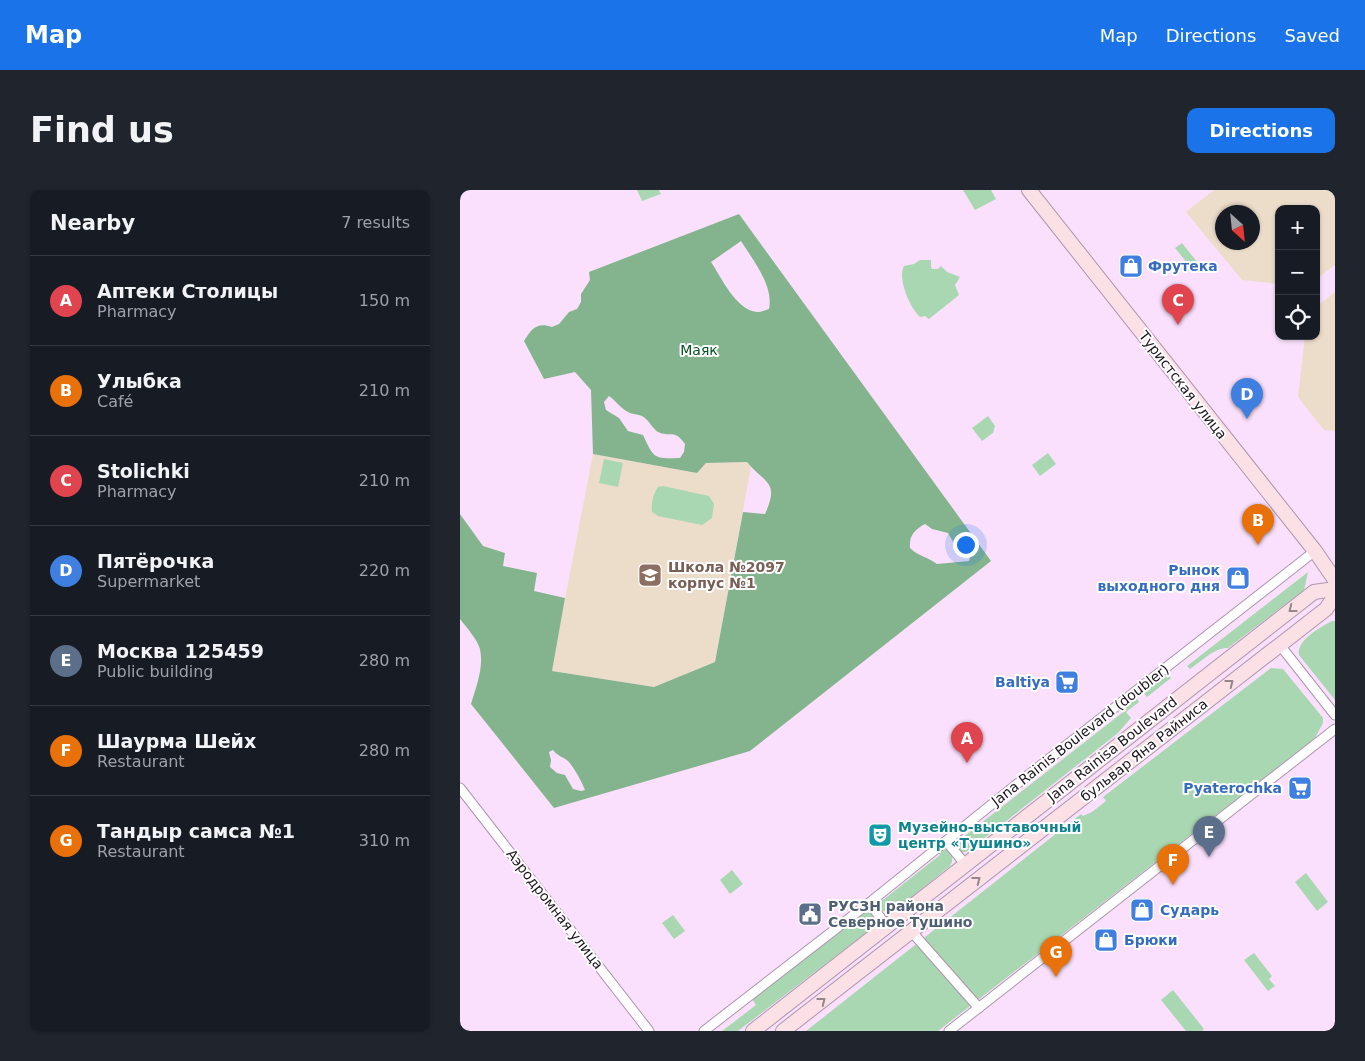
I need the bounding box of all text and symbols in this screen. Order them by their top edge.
text: Map [25,21,82,49]
text: Map [1100,25,1138,46]
text: Directions [1166,25,1256,46]
text: Saved [1284,25,1340,46]
button: Directions [1187,108,1335,153]
text: Find us [30,110,174,150]
north arrow [1215,205,1260,250]
map controls [1275,205,1320,340]
button: + [1275,205,1320,250]
text: Nearby [50,211,135,235]
text: 7 results [341,213,410,232]
button: − [1275,250,1320,295]
shop icon: Фрутека [1118,253,1144,279]
place label: Фрутека [1148,258,1218,274]
text: Аптеки Столицы [97,280,278,302]
pin: C [1162,284,1194,325]
text: A [60,291,72,310]
text: 150 m [359,291,410,310]
button: locate [1275,295,1320,340]
text: Pharmacy [97,302,177,321]
street label: Туристская улица [1135,327,1230,442]
park label: Маяк [680,342,718,358]
text: Улыбка [97,370,182,392]
pin: D [1231,378,1263,419]
text: B [60,381,72,400]
text: 210 m [359,381,410,400]
text: Café [97,392,133,411]
text: Stolichki [97,460,190,482]
text: C [60,471,72,490]
text: 210 m [359,471,410,490]
text: Pharmacy [97,482,177,501]
pin: B [1242,504,1274,545]
your location [953,532,979,558]
text: Пятёрочка [97,550,214,572]
place label: Школа №2097 корпус №1 [668,559,785,591]
text: D [59,561,73,580]
text: 220 m [359,561,410,580]
school or university icon: Школа №2097 корпус №1 [637,562,663,588]
place label: Рынок выходного дня [1097,562,1220,594]
shop icon: Рынок выходного дня [1225,565,1251,591]
text: Supermarket [97,572,200,591]
one-way arrow [1289,603,1298,611]
text: Москва 125459 [97,640,264,662]
text: E [61,651,71,670]
text: 280 m [359,651,410,670]
street label: Jana Rainis Boulevard (doubler) [987,661,1172,810]
text: Public building [97,662,214,681]
supermarket icon: Baltiya [1054,669,1080,695]
place label: Baltiya [995,674,1050,690]
one-way arrow [1224,680,1234,689]
street label: Jana Rainisa Boulevard [1043,693,1180,805]
street label: бульвар Яна Райниса [1077,695,1211,805]
pin: A [951,722,983,763]
text: Шаурма Шейх [97,730,256,752]
text: F [61,741,71,760]
text: 280 m [359,741,410,760]
text: Restaurant [97,752,185,771]
supermarket icon: Pyaterochka [1287,775,1313,801]
place label: Pyaterochka [1183,780,1282,796]
pin: E [1193,816,1225,857]
place label: Музейно-выставочный центр «Тушино» [898,819,1081,851]
text: Тандыр самса №1 [97,820,295,842]
theatre icon: Музейно-выставочный центр «Тушино» [867,822,893,848]
text: G [59,831,73,850]
text: 310 m [359,831,410,850]
text: Restaurant [97,842,185,861]
pin: F [1157,844,1189,885]
street label: Аэродромная улица [503,846,607,972]
one-way arrow [972,876,981,885]
shop icon: Сударь [1129,897,1155,923]
place label: РУСЗН района Северное Тушино [828,898,973,930]
public building icon: РУСЗН района Северное Тушино [797,901,823,927]
place label: Сударь [1160,902,1219,918]
shop icon: Брюки [1093,927,1119,953]
place label: Брюки [1124,932,1178,948]
pin: G [1040,936,1072,977]
one-way arrow [816,998,826,1007]

